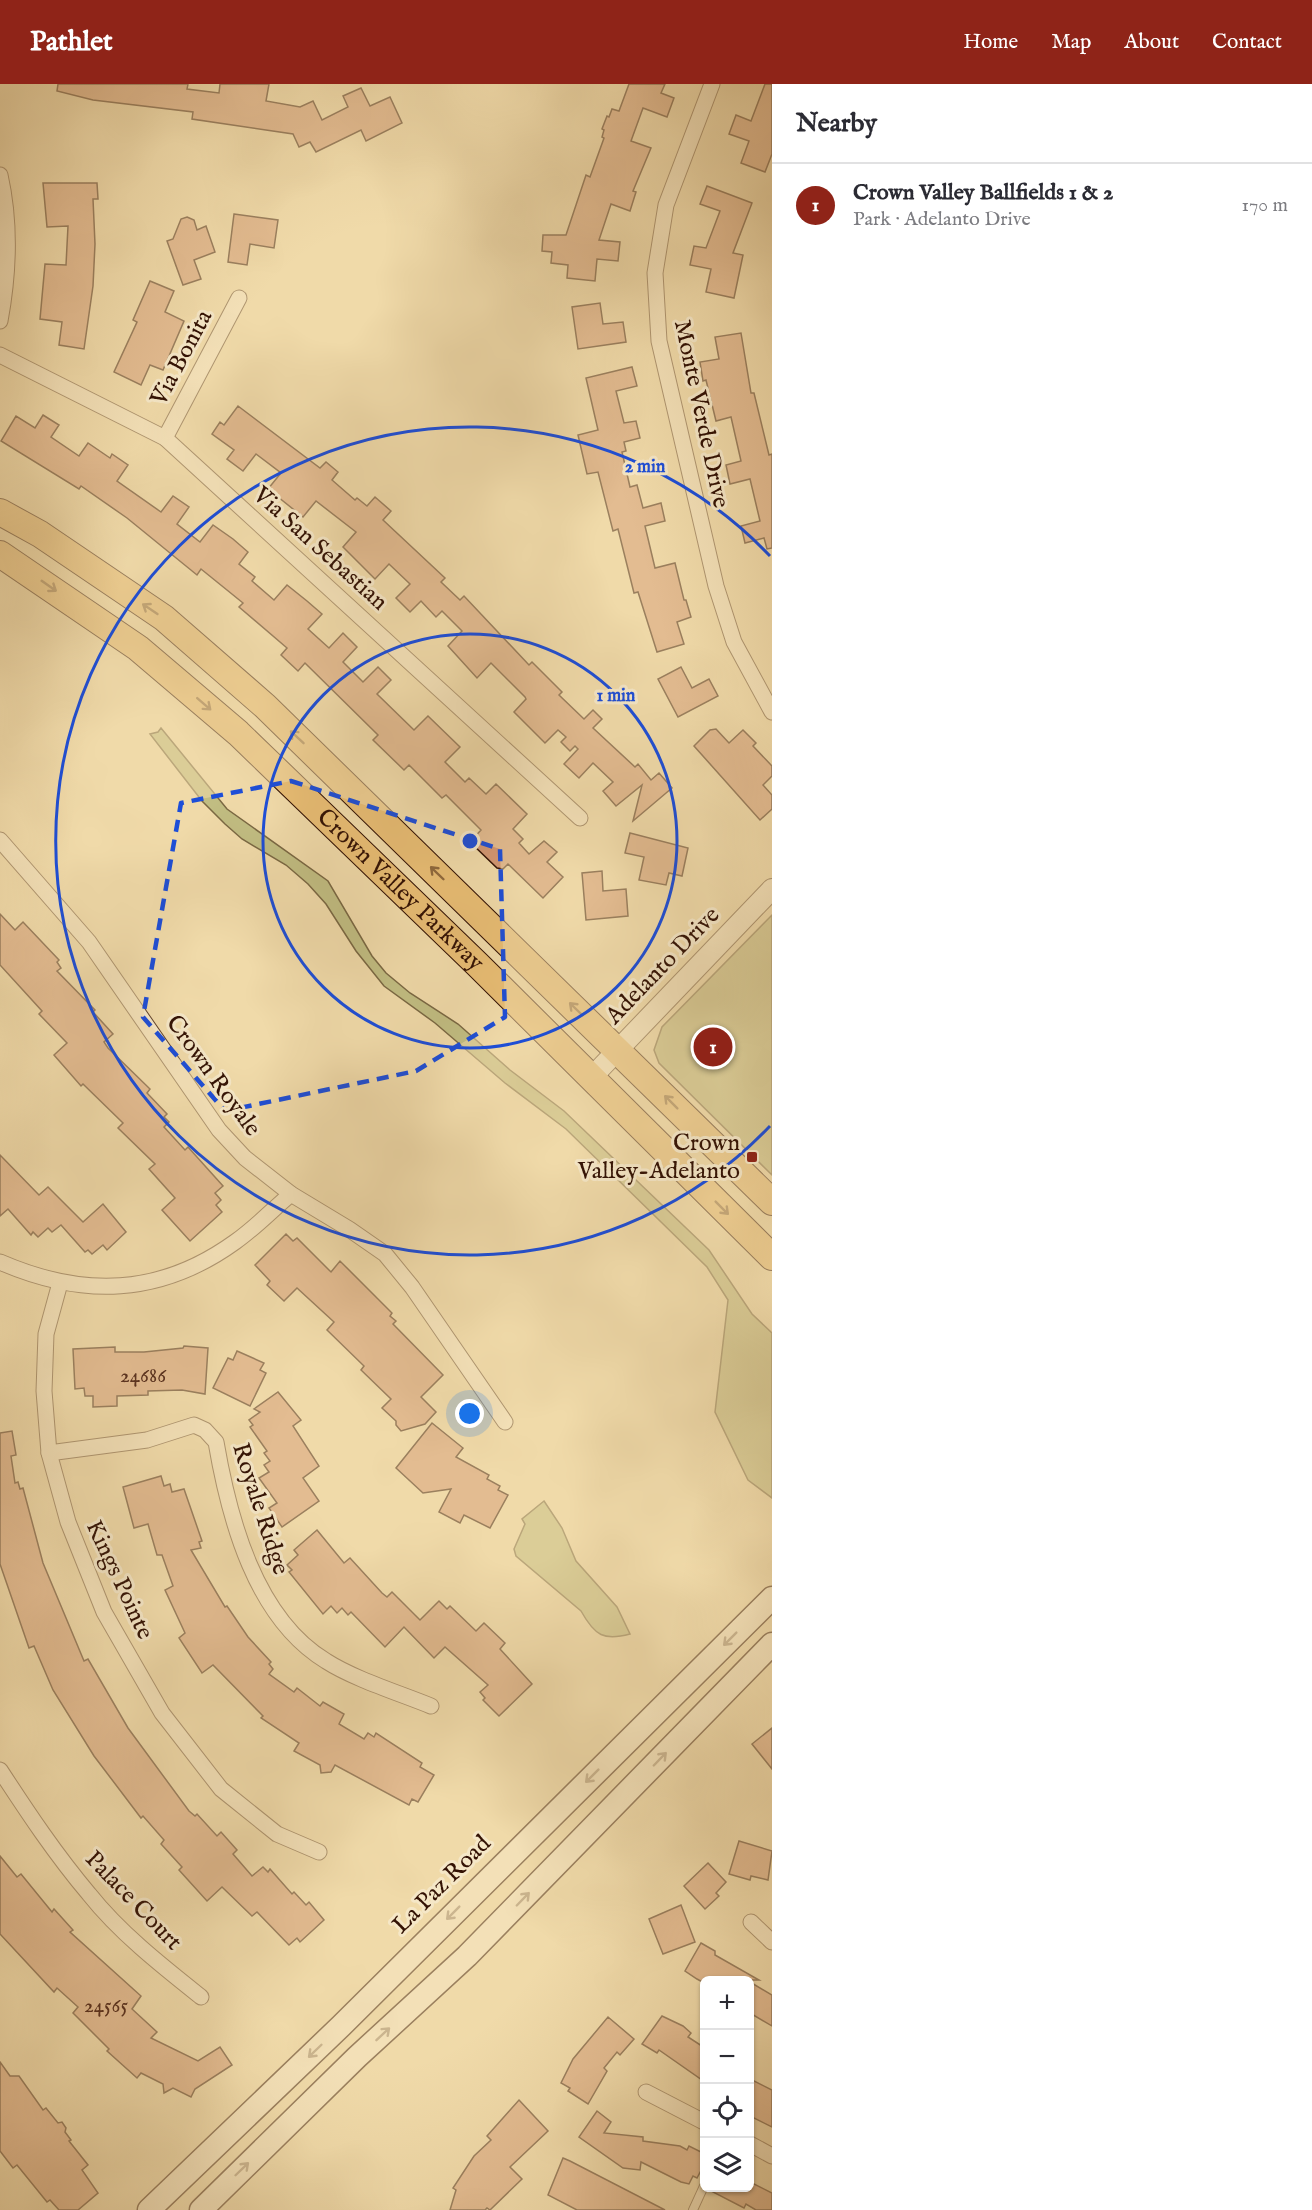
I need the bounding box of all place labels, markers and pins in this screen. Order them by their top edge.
centre of rings [460,831,480,851]
pin: 1 [694,1024,732,1070]
place label: Crown Valley-Adelanto [577,1128,740,1187]
marker: Crown Valley-Adelanto [745,1150,759,1164]

